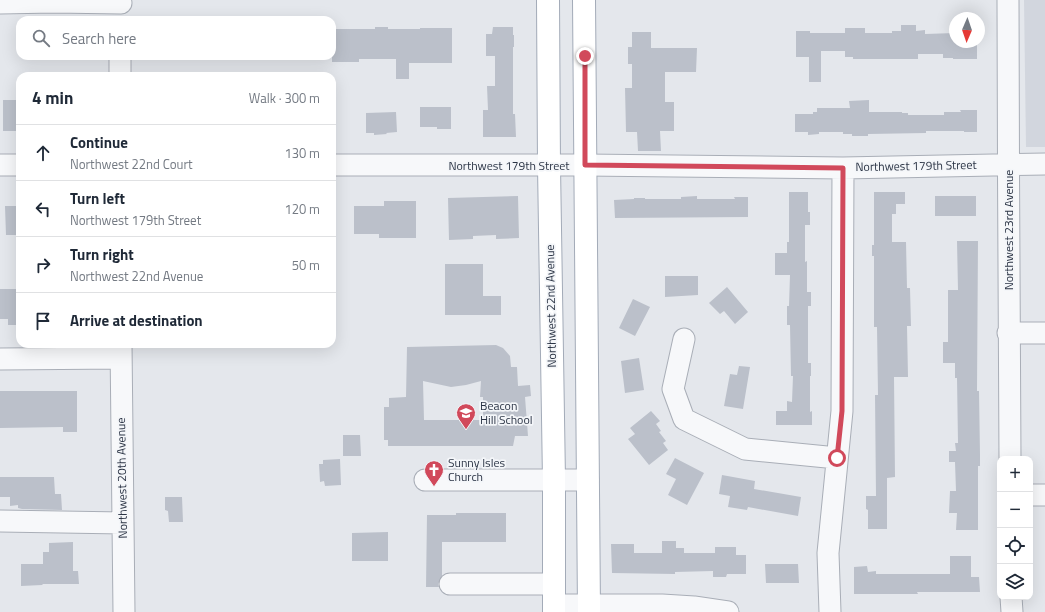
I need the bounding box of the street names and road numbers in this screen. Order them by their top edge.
street label: Northwest 179th Street [855,155,977,176]
street label: Northwest 179th Street [448,156,570,175]
street label: Northwest 23rd Avenue [999,170,1018,290]
street label: Northwest 22nd Avenue [540,244,561,368]
street label: Northwest 20th Avenue [111,417,132,539]

